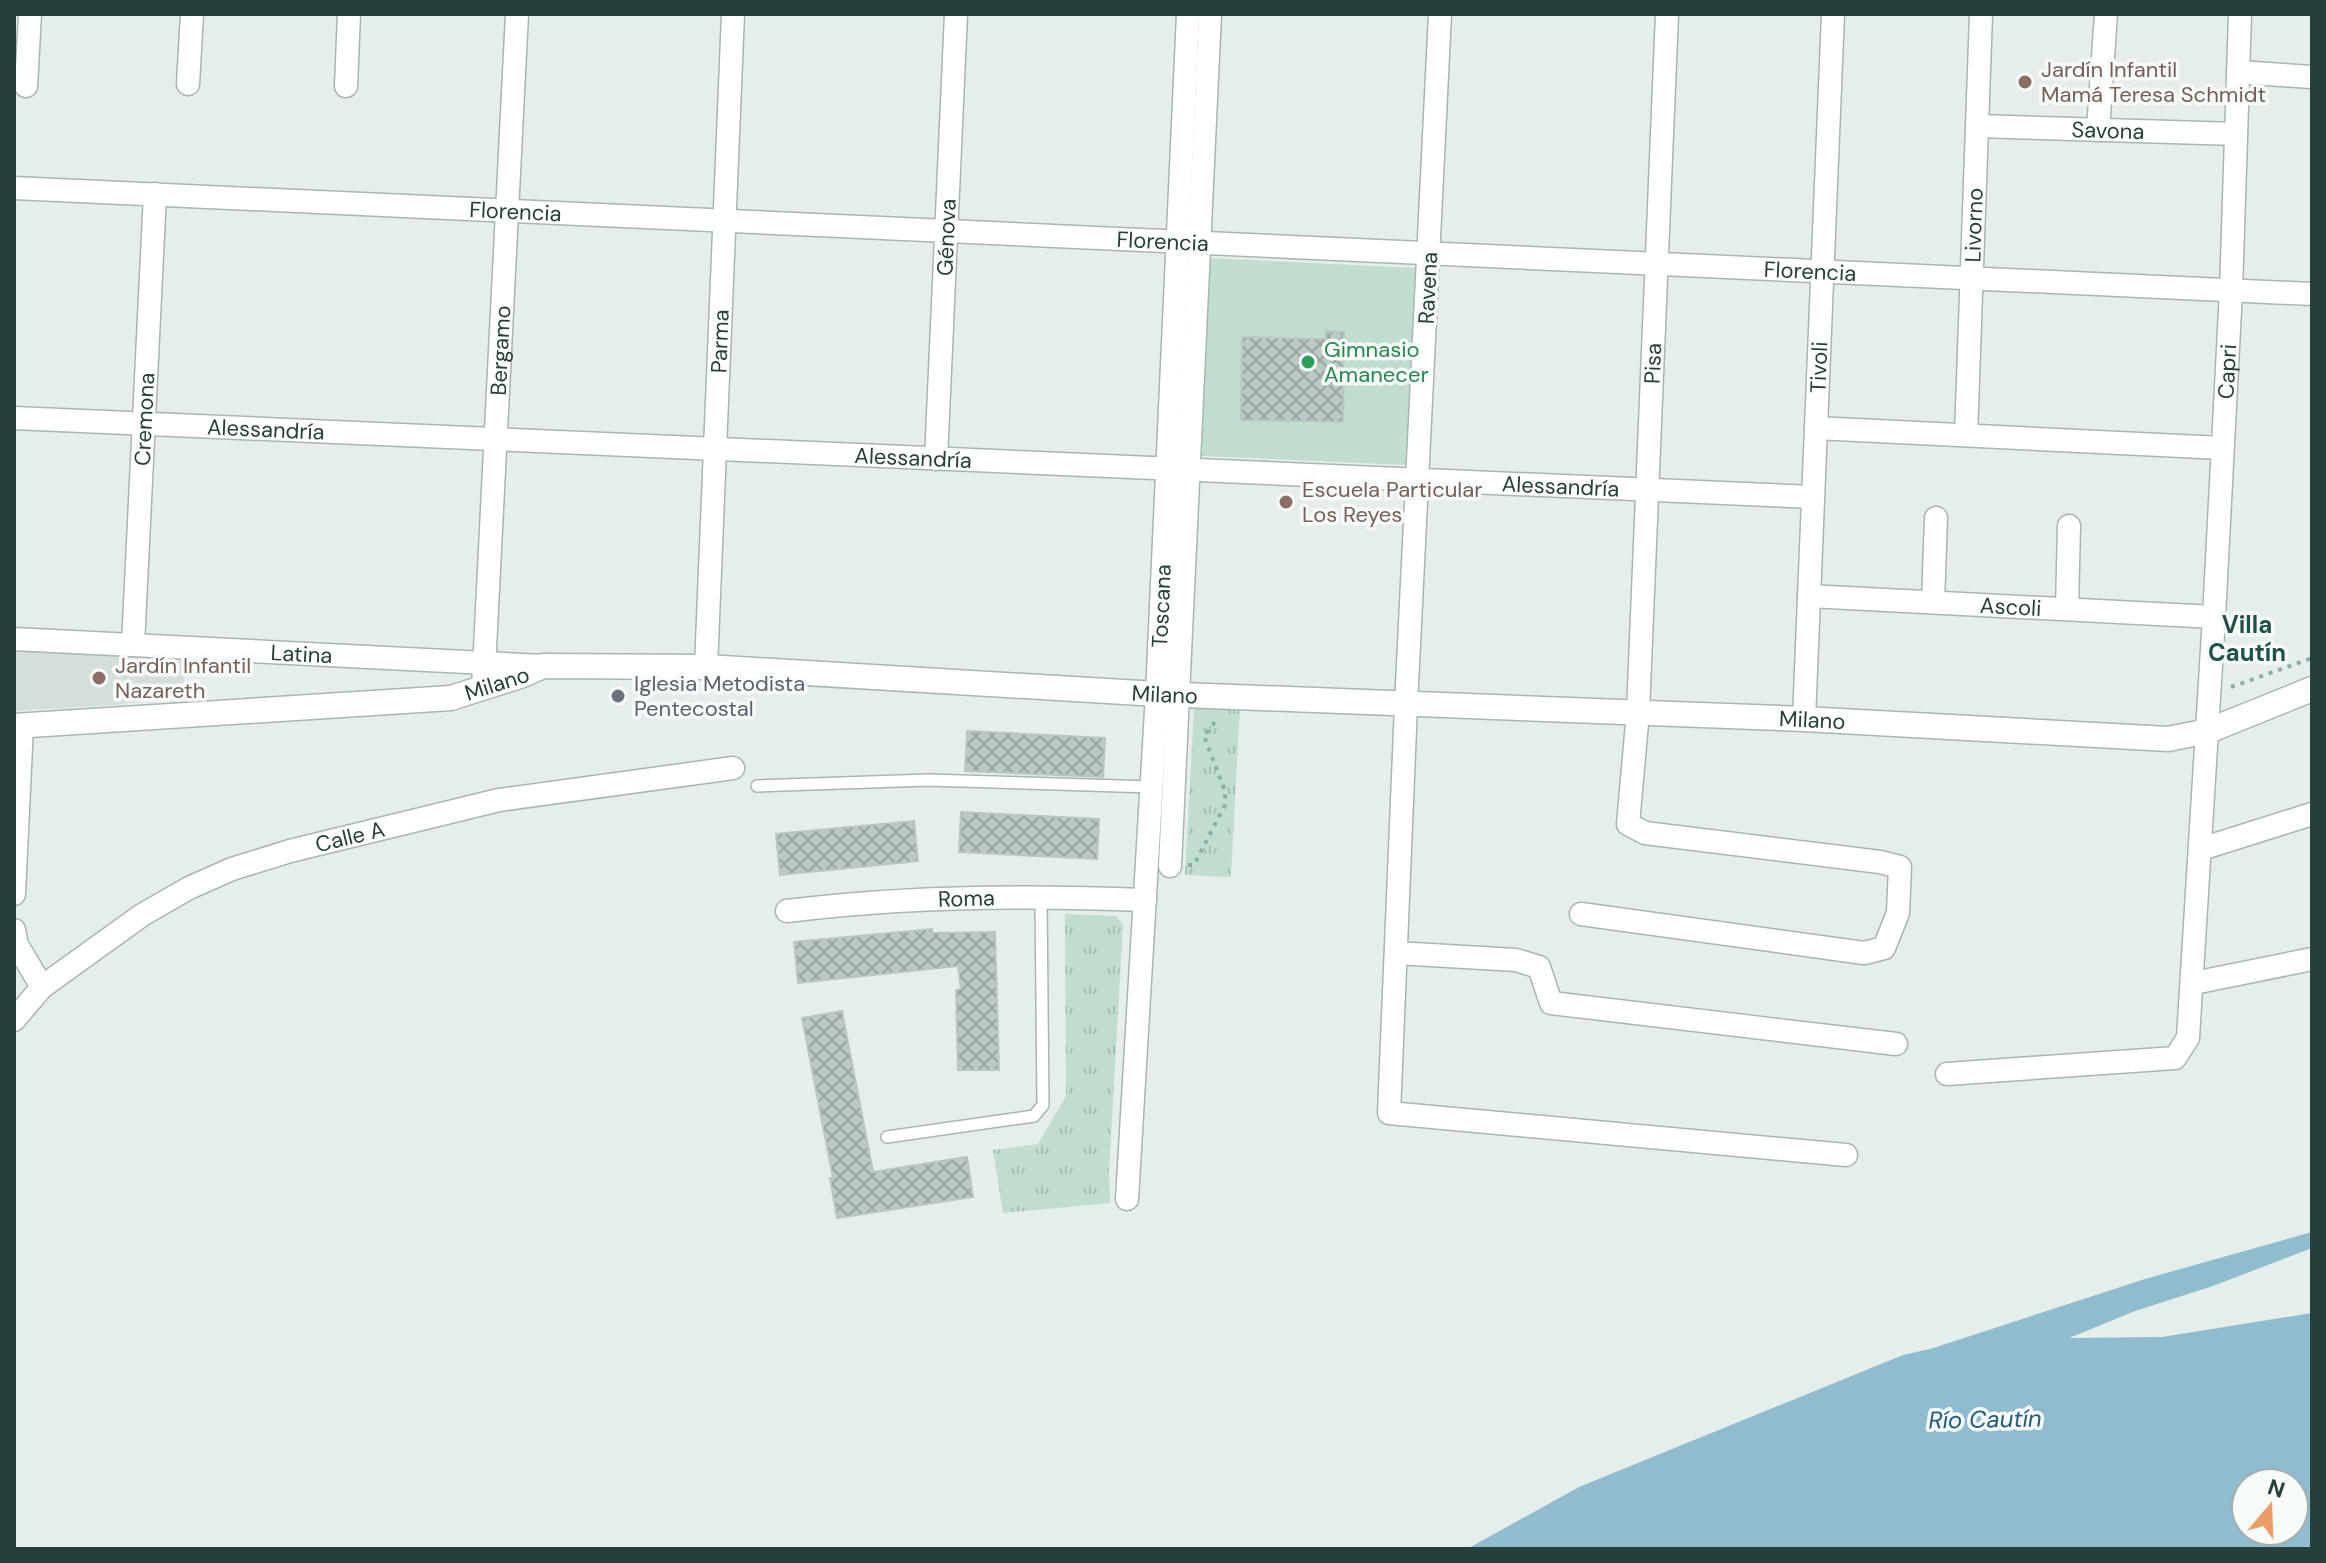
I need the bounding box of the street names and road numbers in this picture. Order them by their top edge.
street label: Savona [2071,114,2145,146]
street label: Livorno [1958,187,1989,263]
street label: Florencia [469,195,562,228]
street label: Génova [930,198,962,277]
street label: Florencia [1116,224,1210,258]
street label: Ravena [1412,251,1444,325]
street label: Florencia [1763,254,1857,287]
street label: Bergamo [483,304,517,396]
street label: Parma [704,309,735,374]
street label: Tivoli [1803,341,1834,394]
street label: Pisa [1637,342,1668,385]
street label: Capri [2211,343,2243,400]
street label: Cremona [127,372,161,467]
street label: Alessandría [206,412,325,446]
street label: Alessandría [854,440,972,475]
street label: Alessandría [1501,469,1620,503]
street label: Toscana [1145,564,1177,648]
street label: Ascoli [1979,590,2042,623]
street label: Latina [270,638,333,670]
street label: Milano [461,659,533,707]
street label: Milano [1131,678,1198,710]
street label: Milano [1779,704,1846,736]
street label: Calle A [312,814,387,859]
street label: Roma [937,883,995,913]

